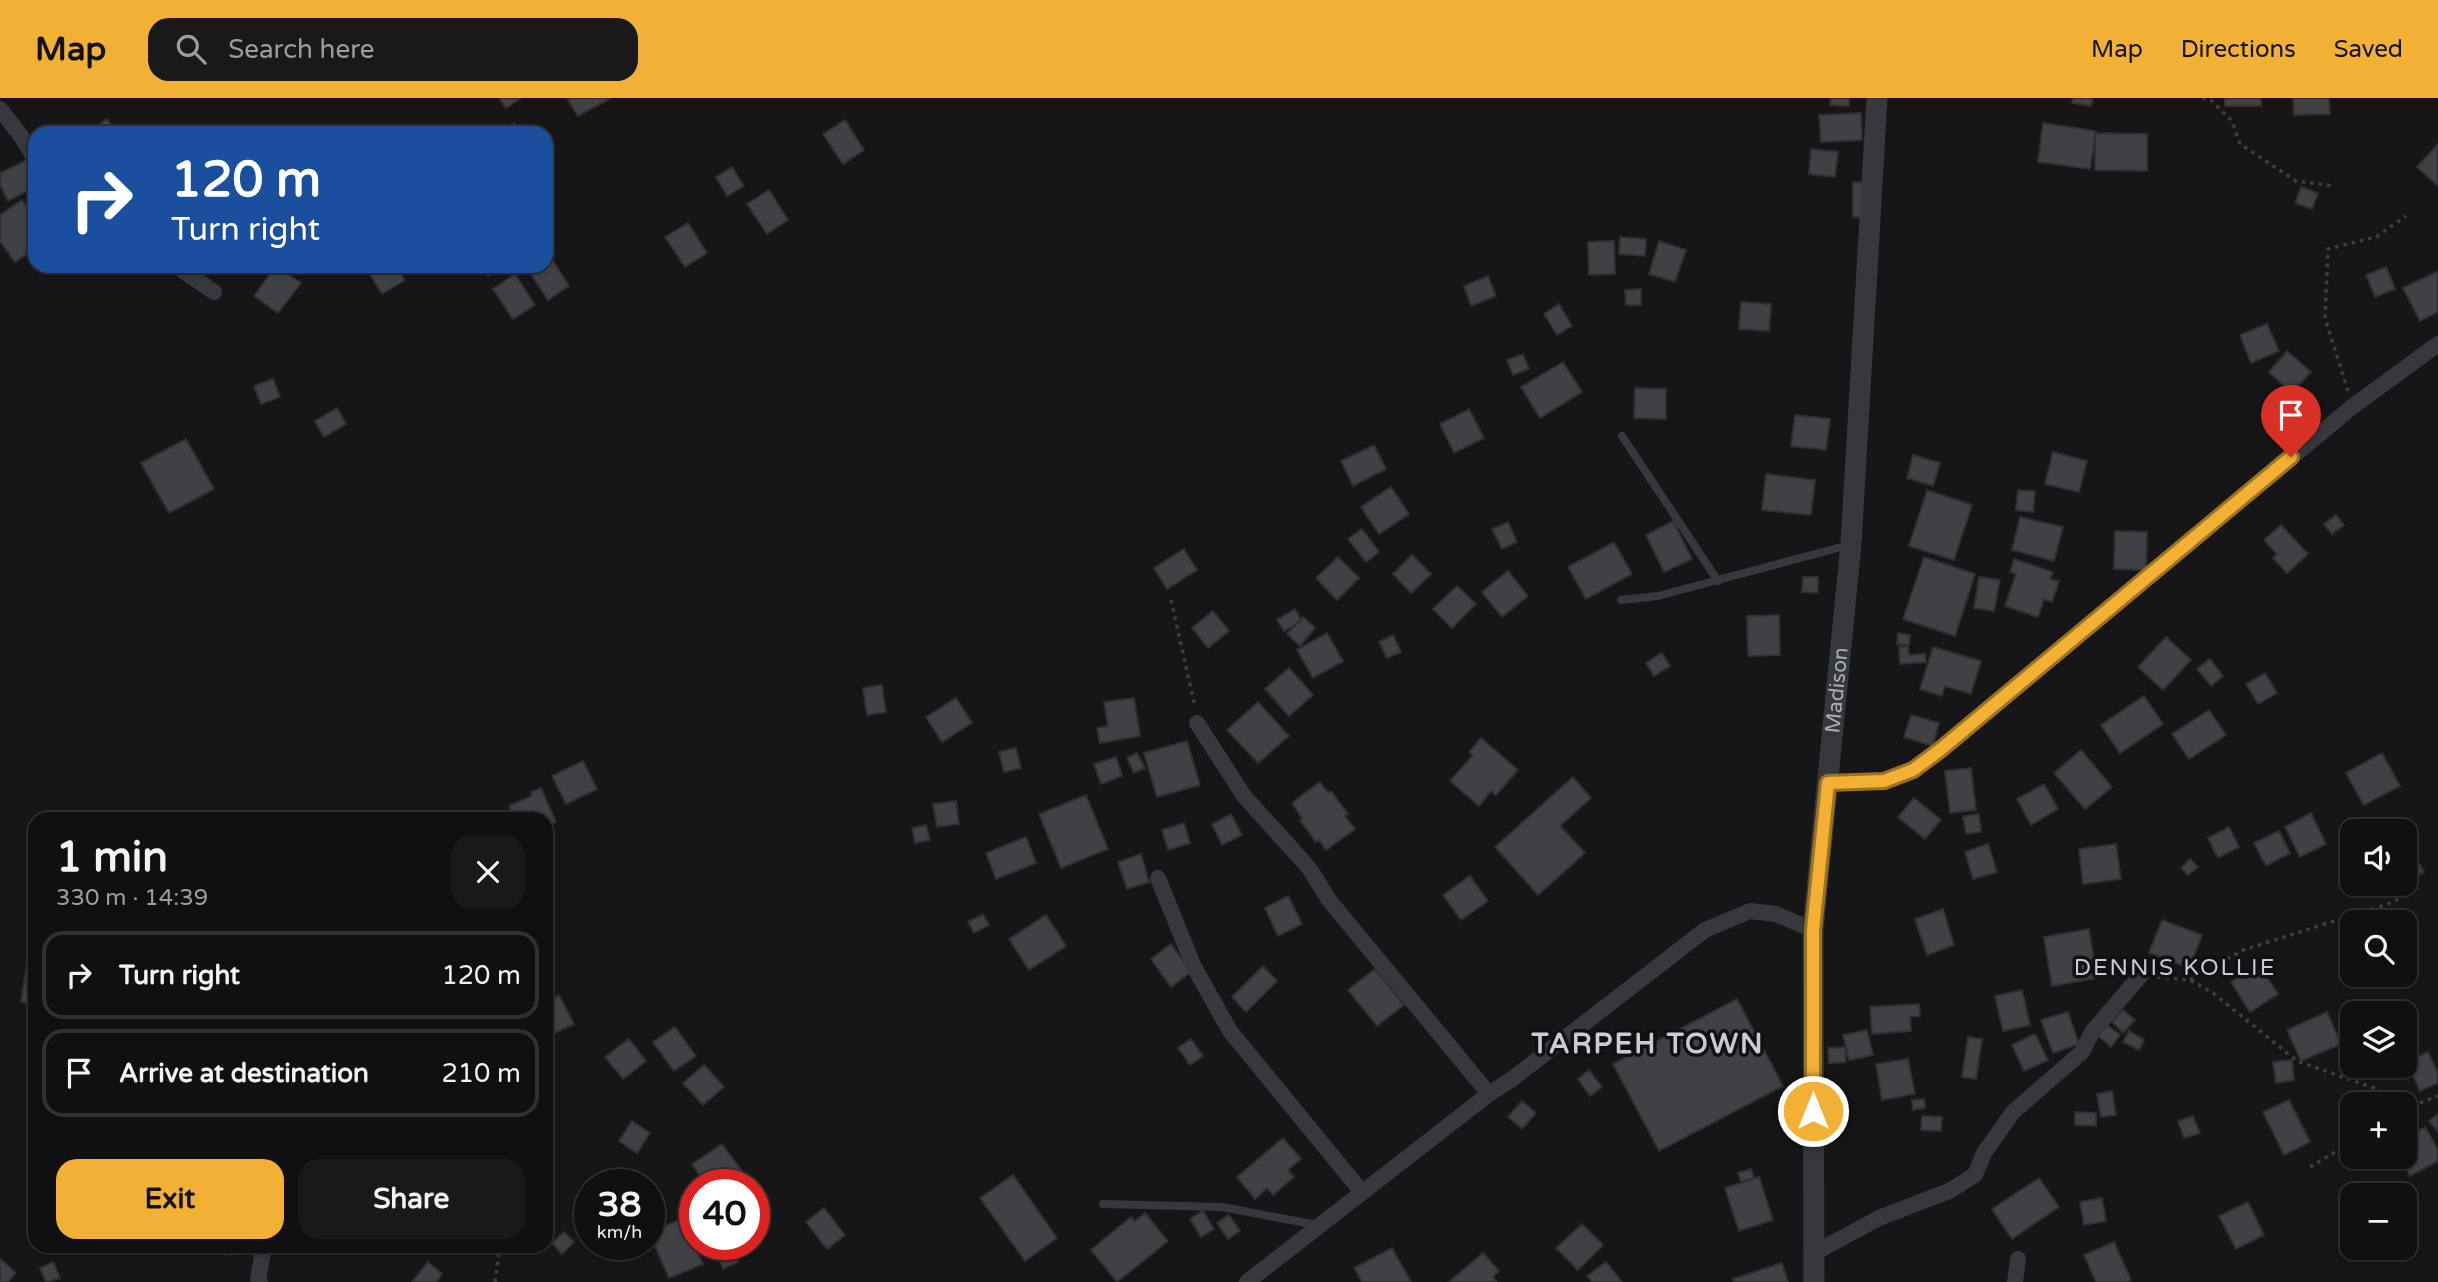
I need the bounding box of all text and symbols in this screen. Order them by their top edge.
search box [148,18,638,81]
text: Map [35,30,106,69]
icon: search [172,30,210,68]
text: Search here [228,34,374,65]
text: Map [2091,35,2143,64]
text: Directions [2181,35,2296,64]
text: Saved [2334,35,2403,64]
text: 120 m [171,151,321,210]
icon: right [56,154,147,245]
text: Turn right [171,211,320,249]
pin [2261,385,2321,457]
icon: arrive [2272,396,2310,434]
street label: Madison [1820,646,1853,734]
map controls [2340,819,2417,1260]
button: sound [2340,819,2417,896]
text: 1 min [56,832,168,883]
button: close [451,835,525,909]
text: 330 m · 14:39 [56,884,208,912]
button: search [2340,910,2417,987]
district label: DENNIS KOLLIE [2074,954,2276,982]
icon: right [60,956,98,994]
text: Turn right [119,960,240,991]
text: 120 m [441,960,521,991]
button: layers [2340,1001,2417,1078]
district label: TARPEH TOWN [1530,1027,1765,1061]
icon: arrive [60,1054,98,1092]
text: Arrive at destination [119,1058,369,1089]
text: 210 m [441,1058,521,1089]
position arrow [1776,1074,1850,1148]
button: + [2340,1092,2417,1169]
button: Exit [56,1159,284,1239]
button: Share [298,1159,525,1239]
speed limit sign: 40 [679,1169,770,1260]
button: − [2340,1183,2417,1260]
text: 38 [598,1184,641,1226]
text: km/h [597,1221,642,1243]

